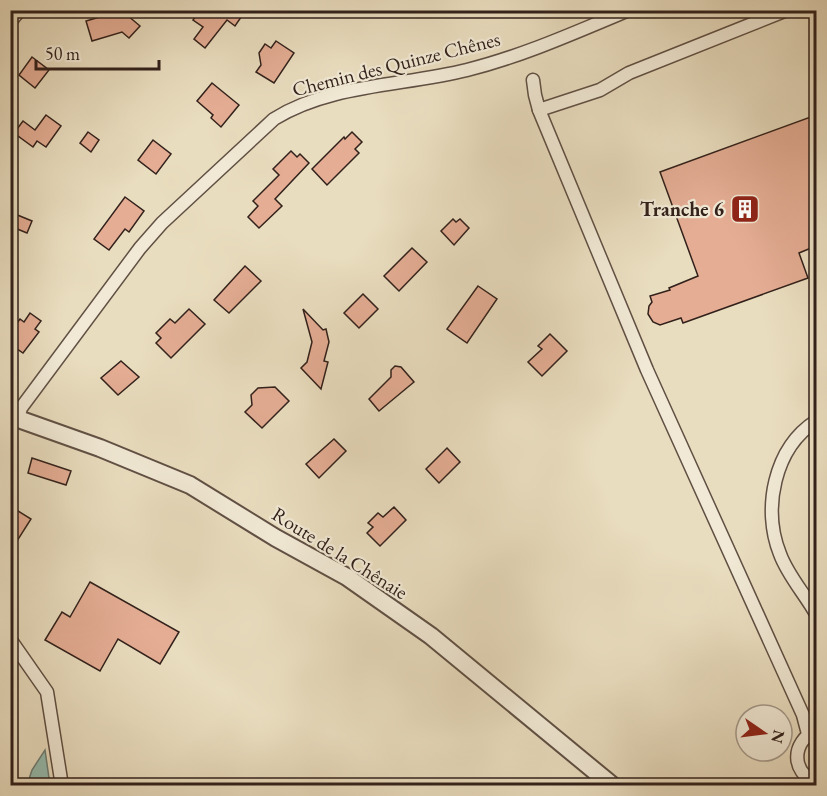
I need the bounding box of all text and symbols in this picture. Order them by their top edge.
street label: Chemin des Quinze Chênes [289,26,503,102]
scale bar [36,33,159,71]
text: 50 m [45,42,80,65]
building icon: Tranche 6 [729,193,761,225]
place label: Tranche 6 [640,196,724,222]
street label: Route de la Chênaie [267,501,413,605]
north arrow [734,703,794,763]
text: N [766,728,790,745]

